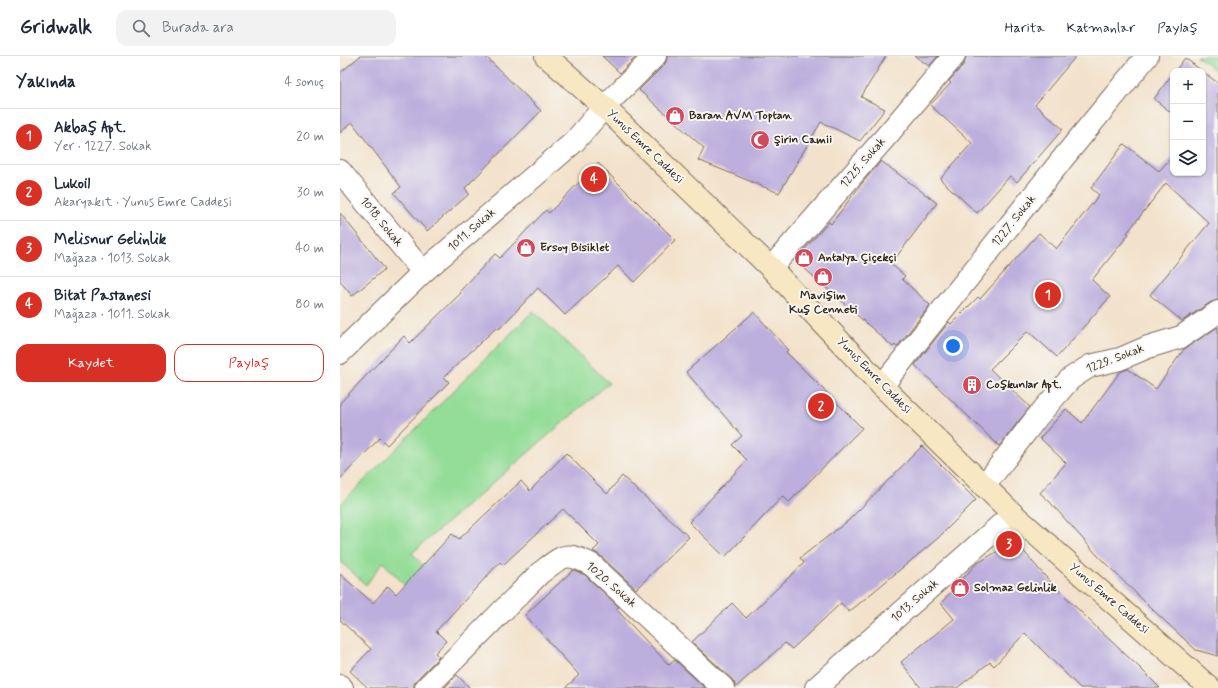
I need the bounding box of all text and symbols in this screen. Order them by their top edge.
search box [116,10,396,46]
text: Gridwalk [20,15,92,40]
icon: search [130,17,152,39]
text: Burada ara [162,18,234,38]
text: Harita [1004,19,1045,37]
text: Katmanlar [1067,19,1135,37]
text: Paylaş [1157,19,1198,37]
map controls [1170,68,1206,176]
button: + [1170,68,1206,104]
text: Yakında [16,71,76,93]
text: 4 sonuç [285,74,324,91]
button: − [1170,104,1206,140]
shop icon: Baran AVM Toptan [664,105,686,127]
street label: Yunus Emre Caddesi [603,106,687,188]
place label: Baran AVM Toptan [689,108,793,124]
text: Akbaş Apt. [54,118,126,138]
text: 1 [26,128,32,145]
text: 20 m [296,128,324,145]
mosque icon: Şirin Camii [749,129,771,151]
place label: Şirin Camii [774,132,832,148]
street label: 1225. Sokak [837,134,889,192]
text: Yer · 1227. Sokak [54,138,152,155]
button: layers [1170,140,1206,176]
pin: 4 [581,164,607,194]
text: Lukoil [54,174,90,194]
text: 2 [26,184,32,201]
text: 30 m [297,184,324,201]
street label: 1227. Sokak [988,192,1040,250]
text: Akaryakıt · Yunus Emre Caddesi [54,194,232,211]
street label: 1018. Sokak [356,194,406,250]
street label: 1011. Sokak [445,205,499,255]
text: Melisnur Gelinlik [54,230,166,250]
shop icon: Ersoy Bisiklet [515,237,537,259]
text: 3 [26,240,32,257]
text: 40 m [295,240,324,257]
place label: Ersoy Bisiklet [540,240,610,256]
shop icon: Antalya Çiçekçi [793,247,815,269]
text: Mağaza · 1013. Sokak [54,250,170,267]
place label: Antalya Çiçekçi [818,250,897,266]
shop icon: Mavişim Kuş Cenneti [812,266,834,288]
pin: 1 [1035,280,1061,310]
text: Bitat Pastanesi [54,286,151,306]
place label: Mavişim Kuş Cenneti [789,288,857,318]
text: 4 [25,296,33,313]
text: 80 m [295,296,324,313]
text: Mağaza · 1011. Sokak [54,306,170,323]
street label: Yunus Emre Caddesi [833,334,915,418]
your location [943,336,963,356]
street label: 1229. Sokak [1084,341,1146,377]
button: Kaydet [16,344,166,382]
button: Paylaş [174,344,324,382]
building icon: Coşkunlar Apt. [961,374,983,396]
place label: Coşkunlar Apt. [986,377,1062,393]
pin: 2 [808,391,834,421]
pin: 3 [996,529,1022,559]
street label: 1020. Sokak [582,559,640,611]
street label: Yunus Emre Caddesi [1066,560,1152,638]
street label: 1013. Sokak [888,576,942,626]
shop icon: Solmaz Gelinlik [949,577,971,599]
place label: Solmaz Gelinlik [974,580,1057,596]

